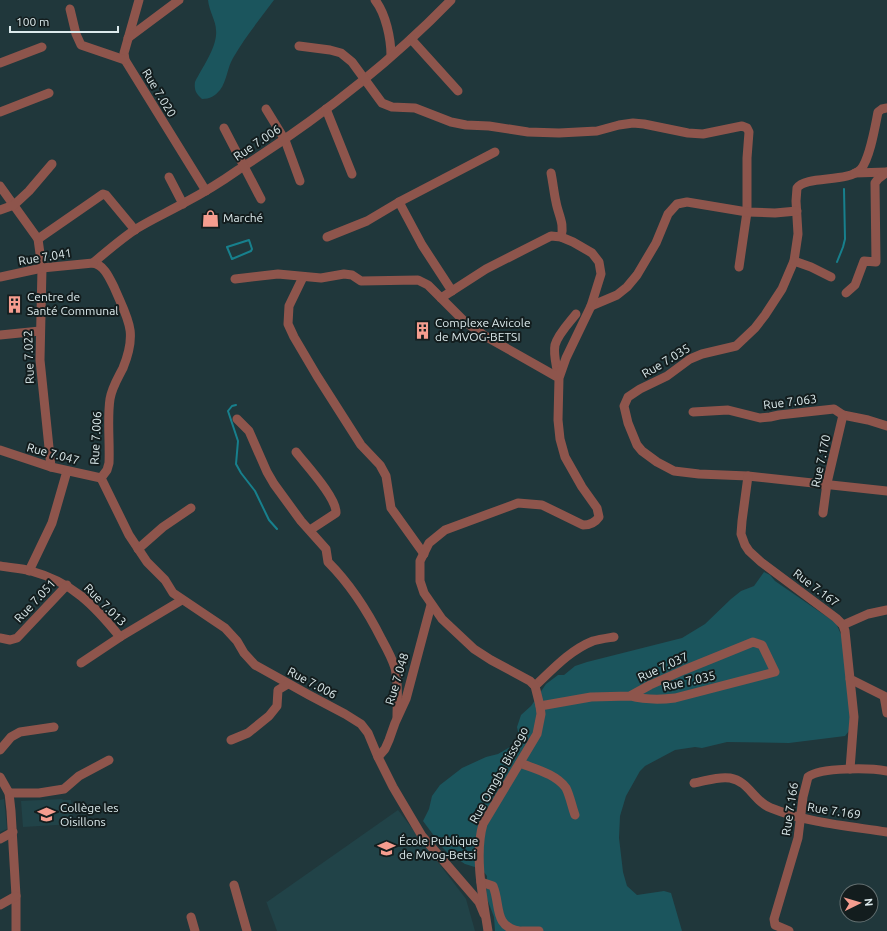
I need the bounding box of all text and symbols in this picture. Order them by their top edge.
scale bar [10,8,118,34]
text: 100 m [16,15,49,28]
street label: Rue 7.020 [140,66,179,119]
street label: Rue 7.006 [231,122,283,163]
shop icon: Marché [200,208,220,228]
place label: Marché [223,211,263,224]
street label: Rue 7.041 [17,246,72,267]
place label: Centre de Santé Communal [27,290,118,317]
building icon: Centre de Santé Communal [4,294,24,314]
place label: Complexe Avicole de MVOG-BETSI [435,316,531,343]
building icon: Complexe Avicole de MVOG-BETSI [412,320,432,340]
street label: Rue 7.022 [21,330,36,384]
street label: Rue 7.035 [639,341,692,380]
street label: Rue 7.063 [762,392,817,411]
street label: Rue 7.006 [88,411,103,465]
street label: Rue 7.170 [809,433,833,489]
street label: Rue 7.047 [25,440,81,467]
street label: Rue 7.167 [791,566,842,609]
street label: Rue 7.051 [12,577,58,625]
street label: Rue 7.013 [82,581,129,628]
street label: Rue 7.037 [636,649,690,684]
street label: Rue 7.048 [382,651,411,706]
street label: Rue 7.006 [285,664,339,701]
street label: Rue 7.035 [661,668,717,693]
street label: Rue Omgba Bissogo [467,724,530,825]
street label: Rue 7.166 [779,781,800,836]
street label: Rue 7.169 [807,800,862,821]
place label: Collège les Oisillons [60,801,119,828]
school or university icon: Collège les Oisillons [37,805,57,825]
place label: École Publique de Mvog-Betsi [399,834,478,861]
school or university icon: École Publique de Mvog-Betsi [376,838,396,858]
north arrow [839,883,879,923]
text: N [863,898,875,907]

